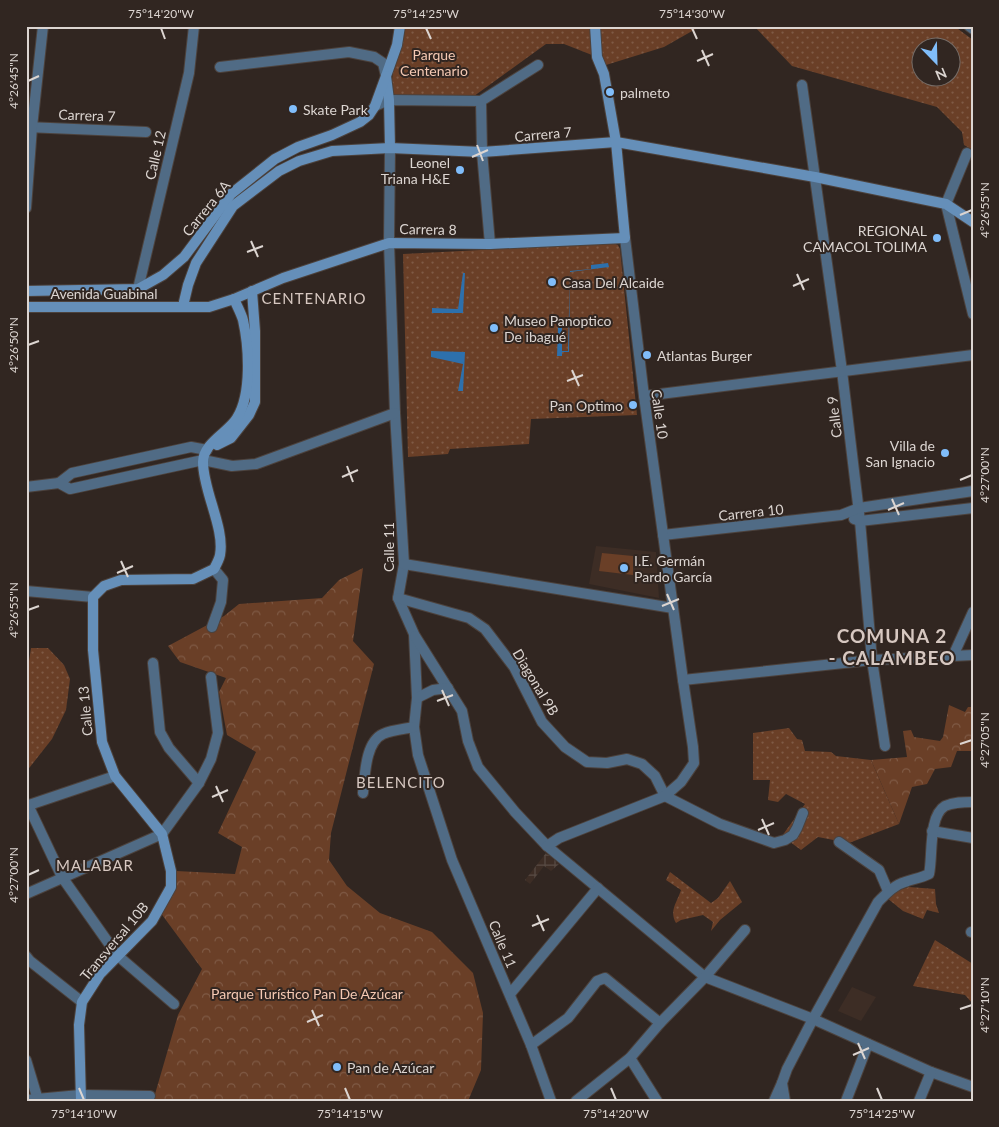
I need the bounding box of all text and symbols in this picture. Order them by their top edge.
text: 75°14'20"W [128,6,195,21]
text: 75°14'25"W [393,6,460,21]
text: 75°14'30"W [659,6,726,21]
north arrow [912,38,962,88]
park label: Parque Centenario [400,46,468,79]
text: 4°26'45"N [6,53,21,109]
text: N [933,64,950,84]
place label: palmeto [620,84,670,101]
marker: palmeto [604,86,616,98]
place label: Skate Park [303,101,369,118]
marker: Skate Park [287,103,299,115]
street label: Carrera 7 [58,106,116,124]
street label: Carrera 7 [514,123,572,145]
street label: Calle 12 [141,129,169,181]
place label: Leonel Triana H&E [381,154,450,187]
marker: Leonel Triana H&E [454,164,466,176]
street label: Carrera 6A [178,176,234,239]
text: 4°26'55"N [977,182,992,238]
street label: Carrera 8 [399,220,457,238]
place label: REGIONAL CAMACOL TOLIMA [803,222,928,255]
marker: REGIONAL CAMACOL TOLIMA [931,232,943,244]
place label: Casa Del Alcaide [562,274,664,291]
marker: Casa Del Alcaide [546,276,558,288]
street label: Avenida Guabinal [50,285,158,302]
district label: CENTENARIO [262,289,366,307]
place label: Museo Panoptico De ibagué [504,312,611,345]
text: 4°26'50"N [6,317,21,373]
marker: Museo Panoptico De ibagué [488,322,500,334]
place label: Atlantas Burger [657,347,752,364]
marker: Atlantas Burger [641,349,653,361]
street label: Calle 10 [648,388,672,440]
street label: Calle 9 [823,395,845,439]
place label: Pan Optimo [550,397,623,414]
marker: Pan Optimo [627,399,639,411]
place label: Villa de San Ignacio [865,437,935,470]
marker: Villa de San Ignacio [939,447,951,459]
text: 4°27'00"N [977,447,992,503]
street label: Carrera 10 [718,500,784,524]
street label: Calle 11 [380,522,397,572]
place label: I.E. Germán Pardo García [634,552,712,585]
marker: I.E. Germán Pardo García [618,562,630,574]
text: 4°26'55"N [6,582,21,638]
district label: COMUNA 2 - CALAMBEO [829,624,955,669]
street label: Diagonal 9B [509,646,563,718]
street label: Calle 13 [74,685,96,737]
text: 4°27'05"N [977,712,992,768]
district label: BELENCITO [356,773,446,791]
text: 4°27'00"N [6,847,21,903]
district label: MALABAR [56,856,134,874]
street label: Transversal 10B [76,898,152,984]
street label: Calle 11 [485,918,521,970]
text: 4°27'10"N [977,977,992,1033]
park label: Parque Turístico Pan De Azúcar [211,985,403,1002]
place label: Pan de Azúcar [347,1059,434,1076]
marker: Pan de Azúcar [331,1061,343,1073]
text: 75°14'10"W [51,1106,118,1121]
text: 75°14'15"W [317,1106,384,1121]
text: 75°14'20"W [583,1106,650,1121]
text: 75°14'25"W [849,1106,916,1121]

